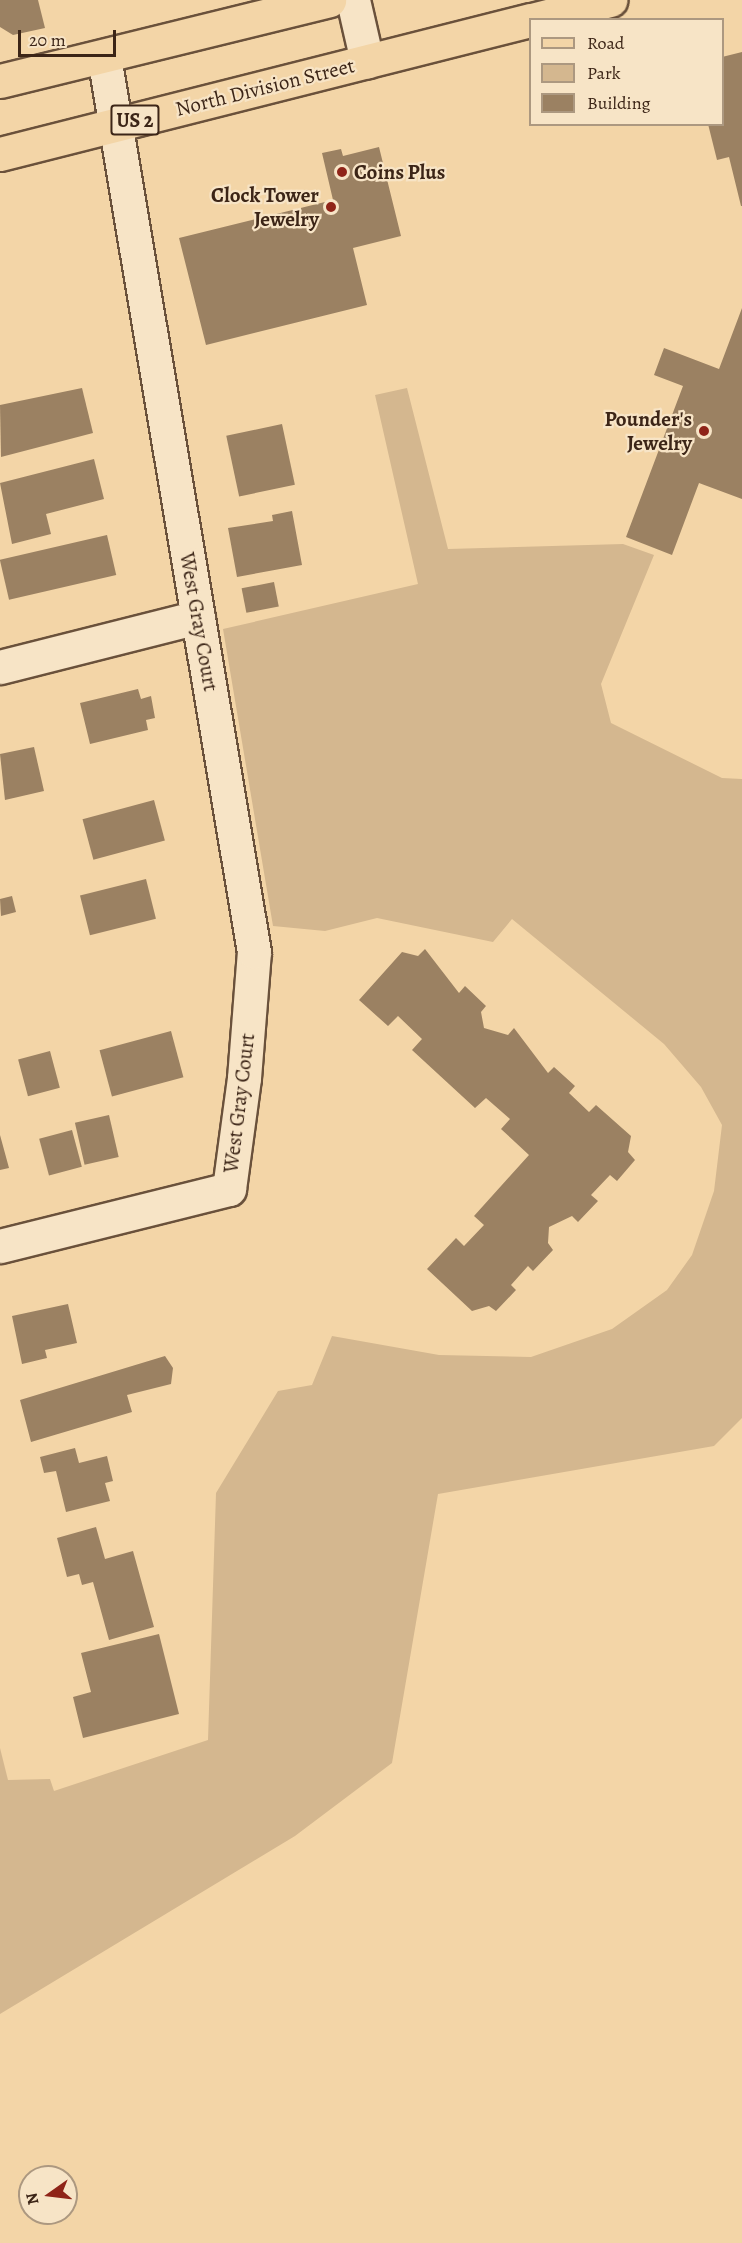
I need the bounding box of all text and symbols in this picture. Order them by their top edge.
scale bar [21,18,118,56]
legend [529,18,724,126]
text: 20 m [29,28,66,52]
text: Road [587,31,624,55]
street label: North Division Street [173,53,357,121]
text: Park [587,61,621,85]
text: Building [587,91,651,115]
road number: US 2 [110,103,160,137]
place label: Coins Plus [354,159,445,185]
marker: Coins Plus [335,165,349,179]
place label: Clock Tower Jewelry [211,182,319,232]
marker: Clock Tower Jewelry [324,200,338,214]
place label: Pounder's Jewelry [604,406,692,456]
marker: Pounder's Jewelry [697,424,711,438]
street label: West Gray Court [174,550,224,694]
street label: West Gray Court [218,1032,260,1174]
north arrow [18,2165,78,2225]
text: N [20,2191,45,2207]

